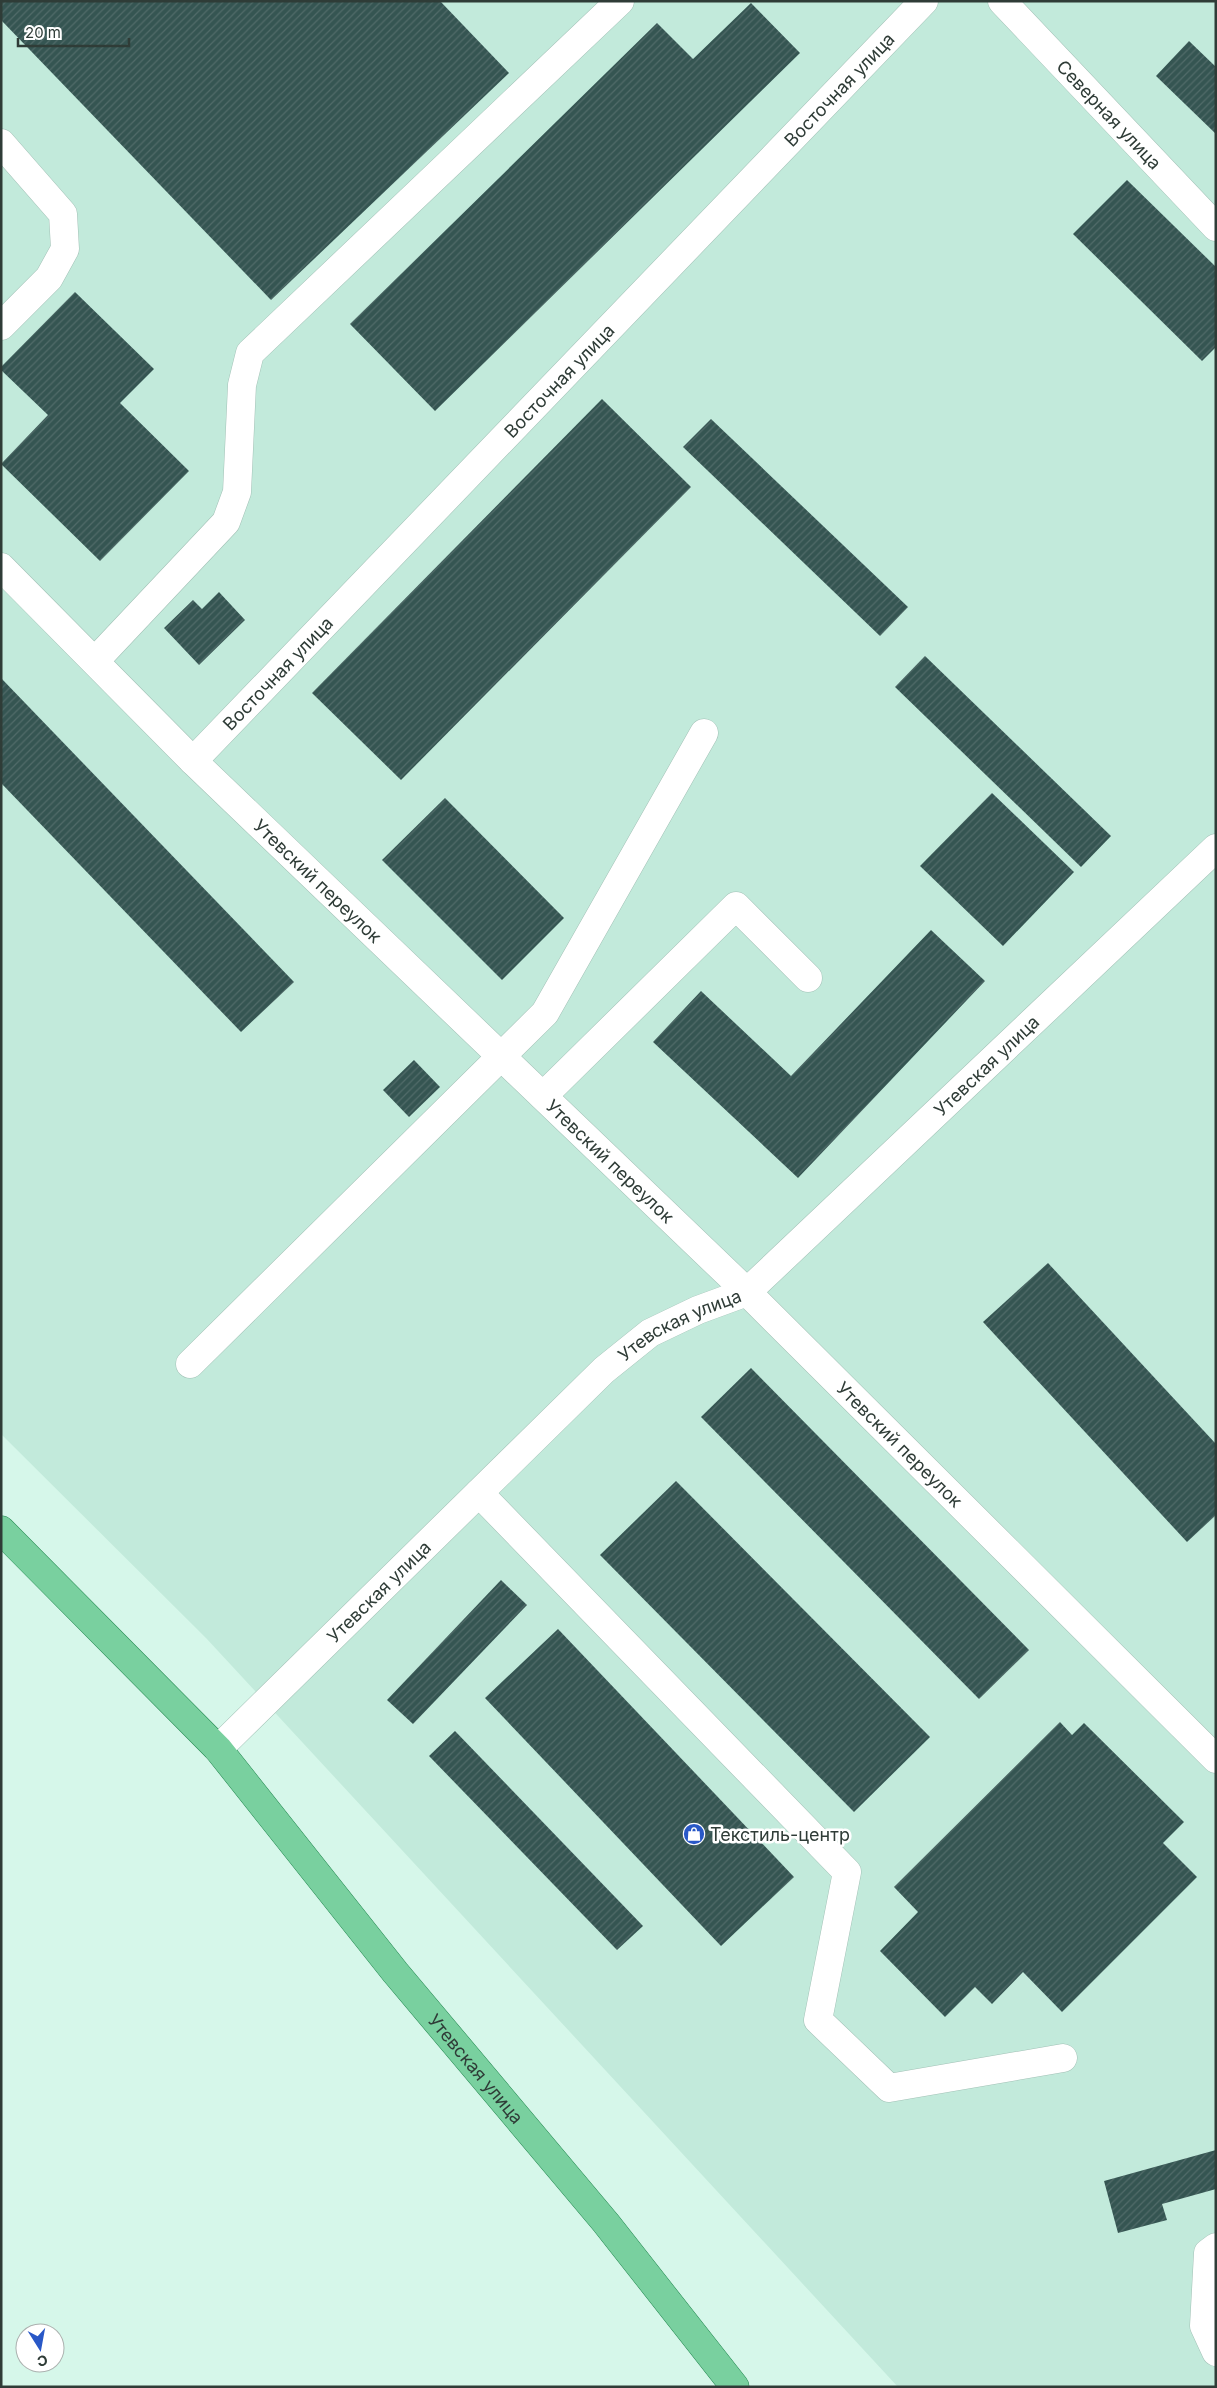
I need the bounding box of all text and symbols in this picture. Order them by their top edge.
scale bar [18,15,129,47]
text: 20 m [25,23,61,42]
street label: Восточная улица [780,28,898,150]
street label: Северная улица [1053,55,1166,173]
street label: Восточная улица [500,319,618,442]
street label: Восточная улица [218,612,337,734]
street label: Утевский переулок [250,815,386,947]
street label: Утевская улица [930,1011,1043,1120]
street label: Утевский переулок [542,1095,679,1227]
street label: Утевская улица [614,1285,744,1365]
street label: Утевский переулок [833,1377,967,1511]
street label: Утевская улица [322,1536,435,1647]
shop icon: Текстиль-центр [682,1822,706,1846]
place label: Текстиль-центр [710,1824,850,1845]
street label: Утевская улица [424,2009,528,2127]
north arrow [15,2323,65,2373]
text: С [36,2352,49,2371]

